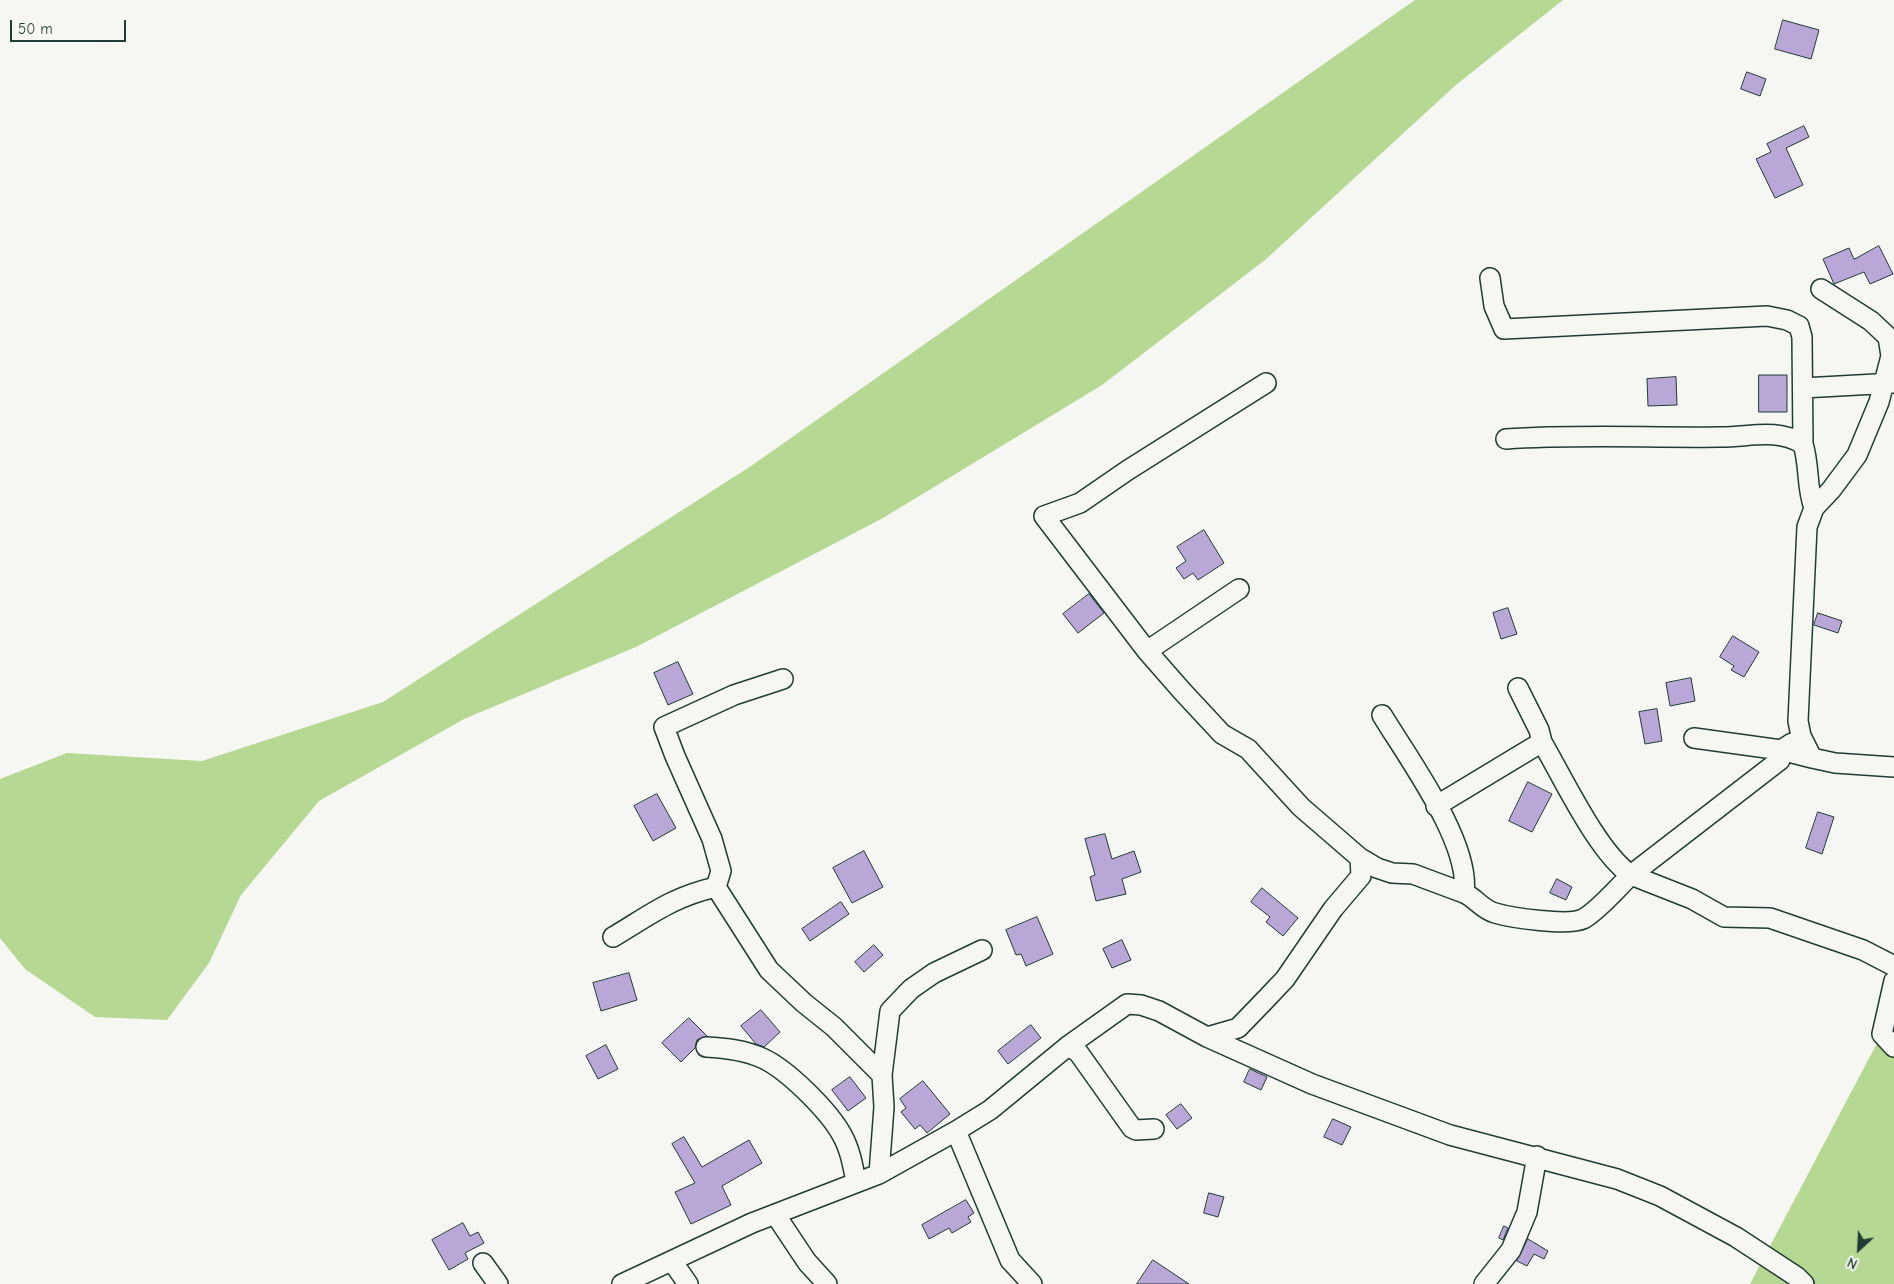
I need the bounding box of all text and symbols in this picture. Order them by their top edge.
scale bar [12,10,129,42]
text: 50 m [18,20,53,38]
north arrow [1834,1224,1884,1274]
text: N [1845,1253,1860,1273]

